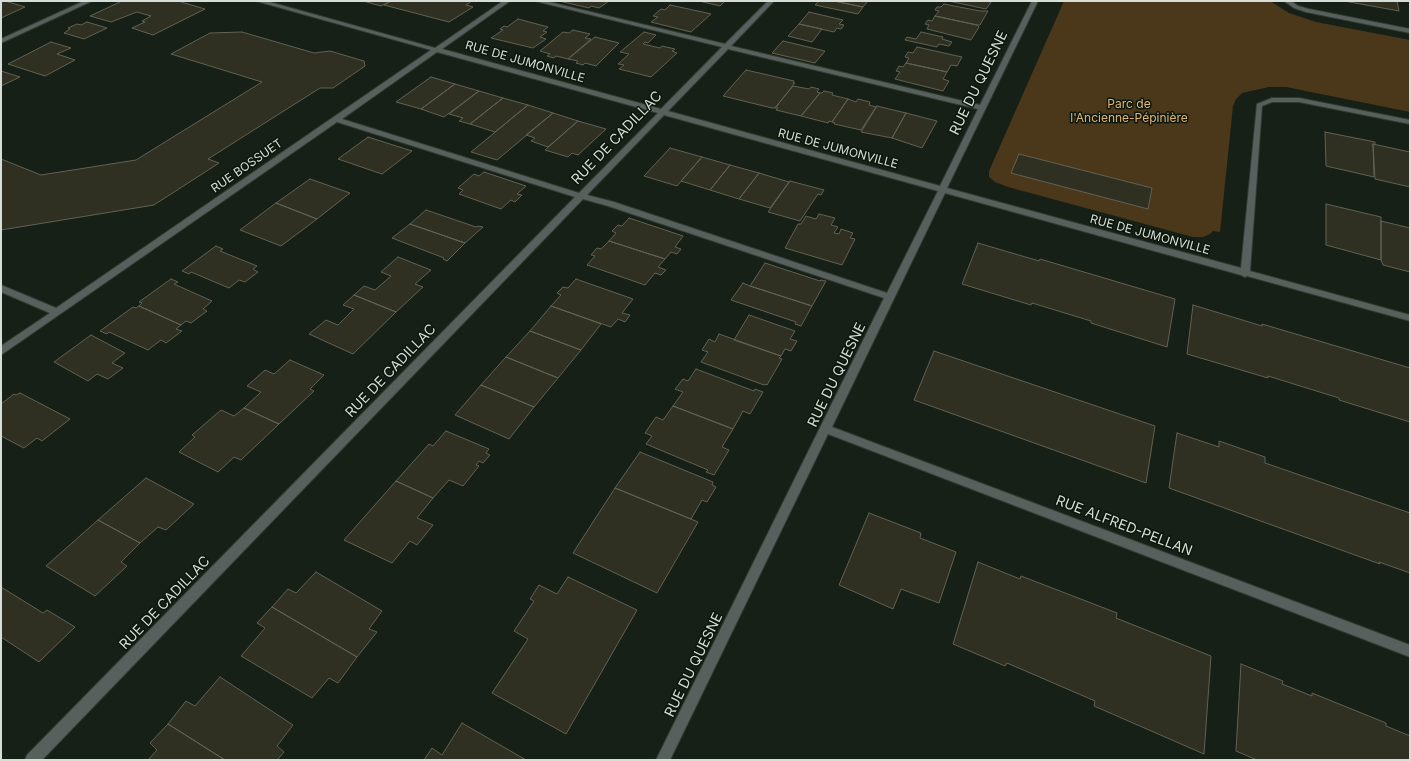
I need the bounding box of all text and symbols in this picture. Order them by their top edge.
street label: RUE DU QUESNE [947,28,1011,138]
street label: RUE DE JUMONVILLE [464,38,586,86]
street label: RUE DE CADILLAC [568,88,666,188]
park label: Parc de l'Ancienne-Pépinière [1070,97,1188,125]
street label: RUE DE JUMONVILLE [776,126,900,172]
street label: RUE BOSSUET [209,136,285,196]
street label: RUE DE JUMONVILLE [1088,212,1212,258]
street label: RUE DU QUESNE [805,320,869,430]
street label: RUE DE CADILLAC [342,321,440,421]
street label: RUE ALFRED-PELLAN [1053,492,1195,560]
street label: RUE DE CADILLAC [116,553,214,653]
street label: RUE DU QUESNE [662,610,726,720]

